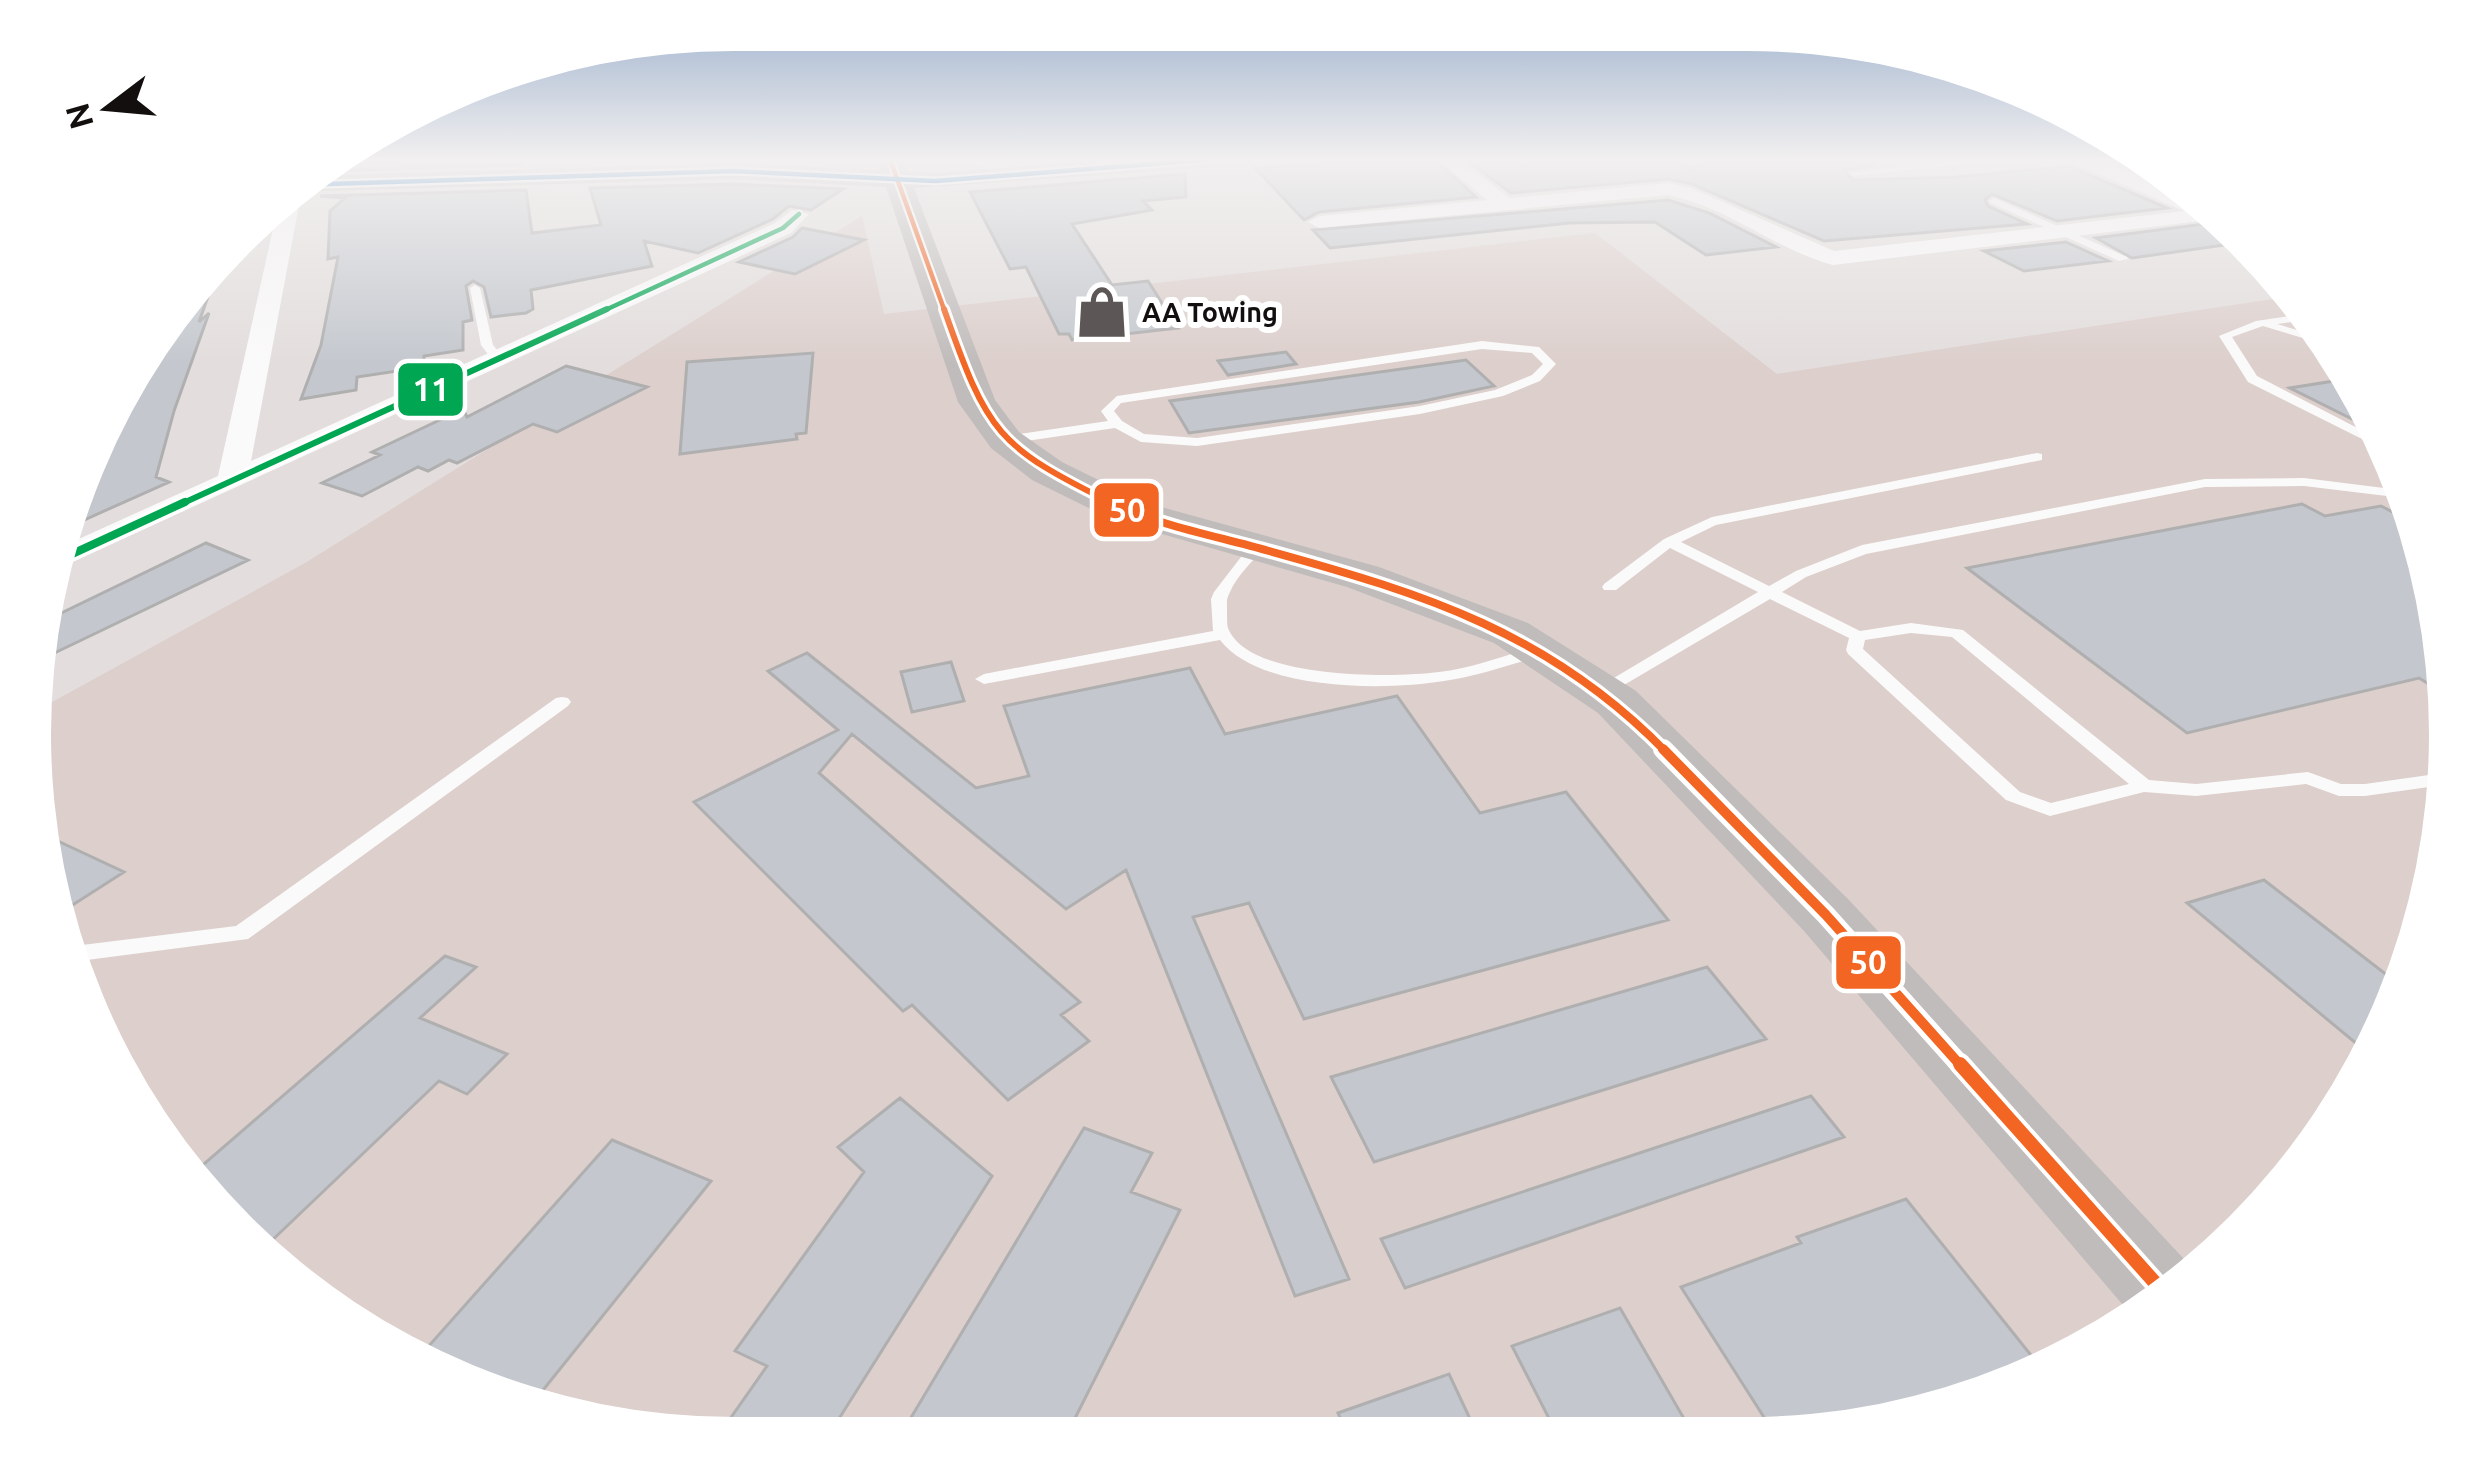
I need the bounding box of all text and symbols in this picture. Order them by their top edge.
north arrow [48,48,168,168]
text: N [58,99,100,133]
shop icon: AA Towing [1073,283,1131,341]
place label: AA Towing [1142,297,1278,327]
line badge: 11 [396,361,465,418]
text: 11 [412,370,450,407]
line badge: 50 [1092,481,1161,539]
text: 50 [1108,491,1146,528]
line badge: 50 [1834,934,1903,991]
text: 50 [1849,943,1887,980]

